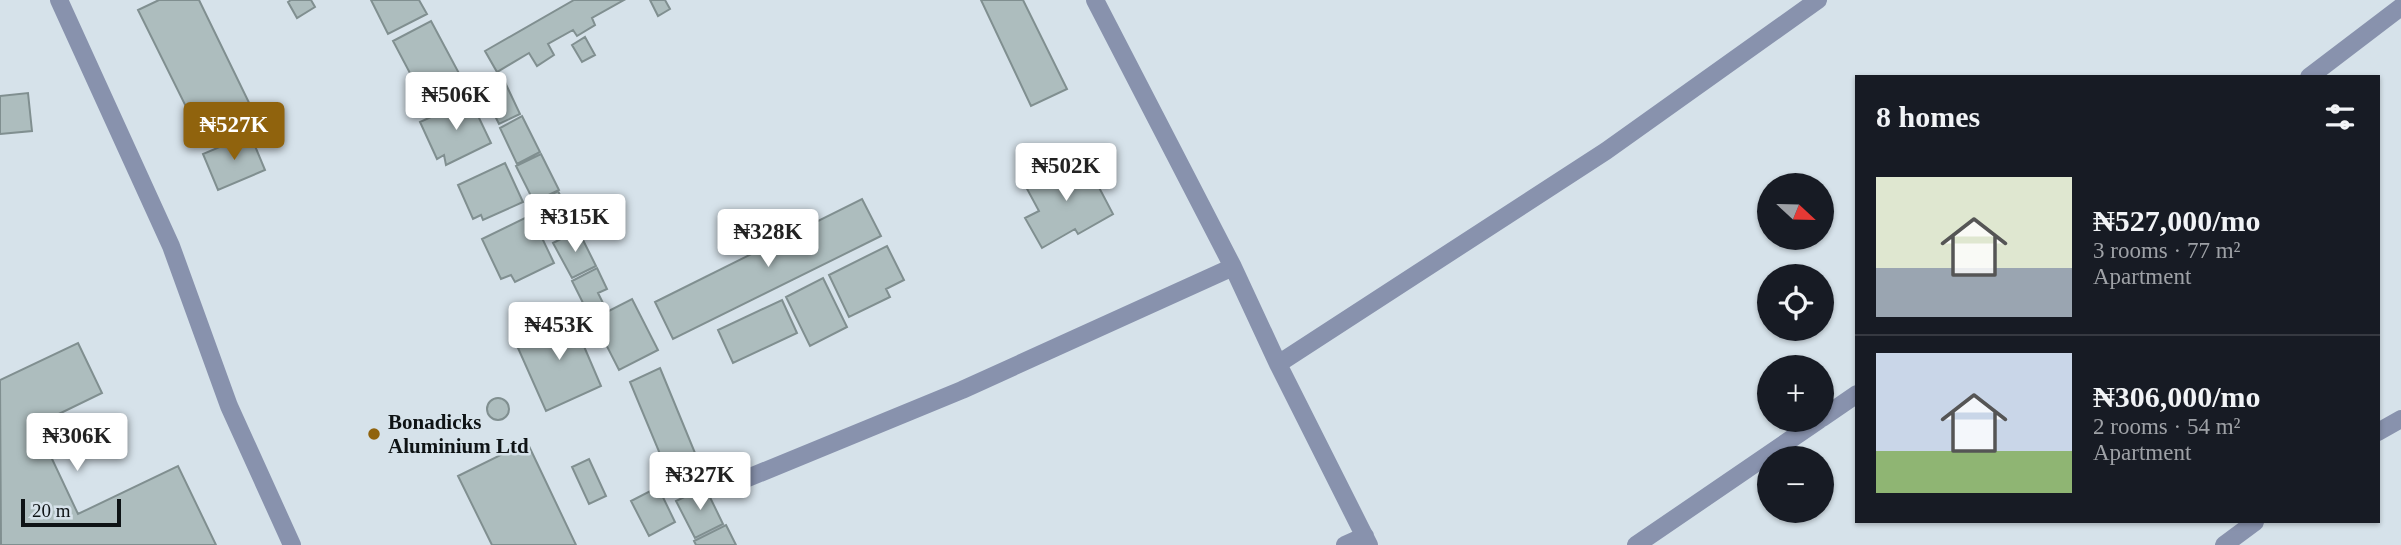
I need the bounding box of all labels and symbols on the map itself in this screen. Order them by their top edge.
pin: ₦506K [407,72,505,132]
pin: ₦527K [185,102,283,162]
pin: ₦502K [1017,144,1115,203]
north arrow [1757,173,1834,250]
pin: ₦315K [526,194,624,254]
pin: ₦328K [719,210,817,269]
pin: ₦453K [510,302,608,362]
place label: Bonadicks Aluminium Ltd [388,410,529,458]
pin: ₦306K [28,414,126,473]
marker: Bonadicks Aluminium Ltd [366,426,382,442]
pin: ₦327K [651,452,749,512]
scale bar [21,496,121,528]

